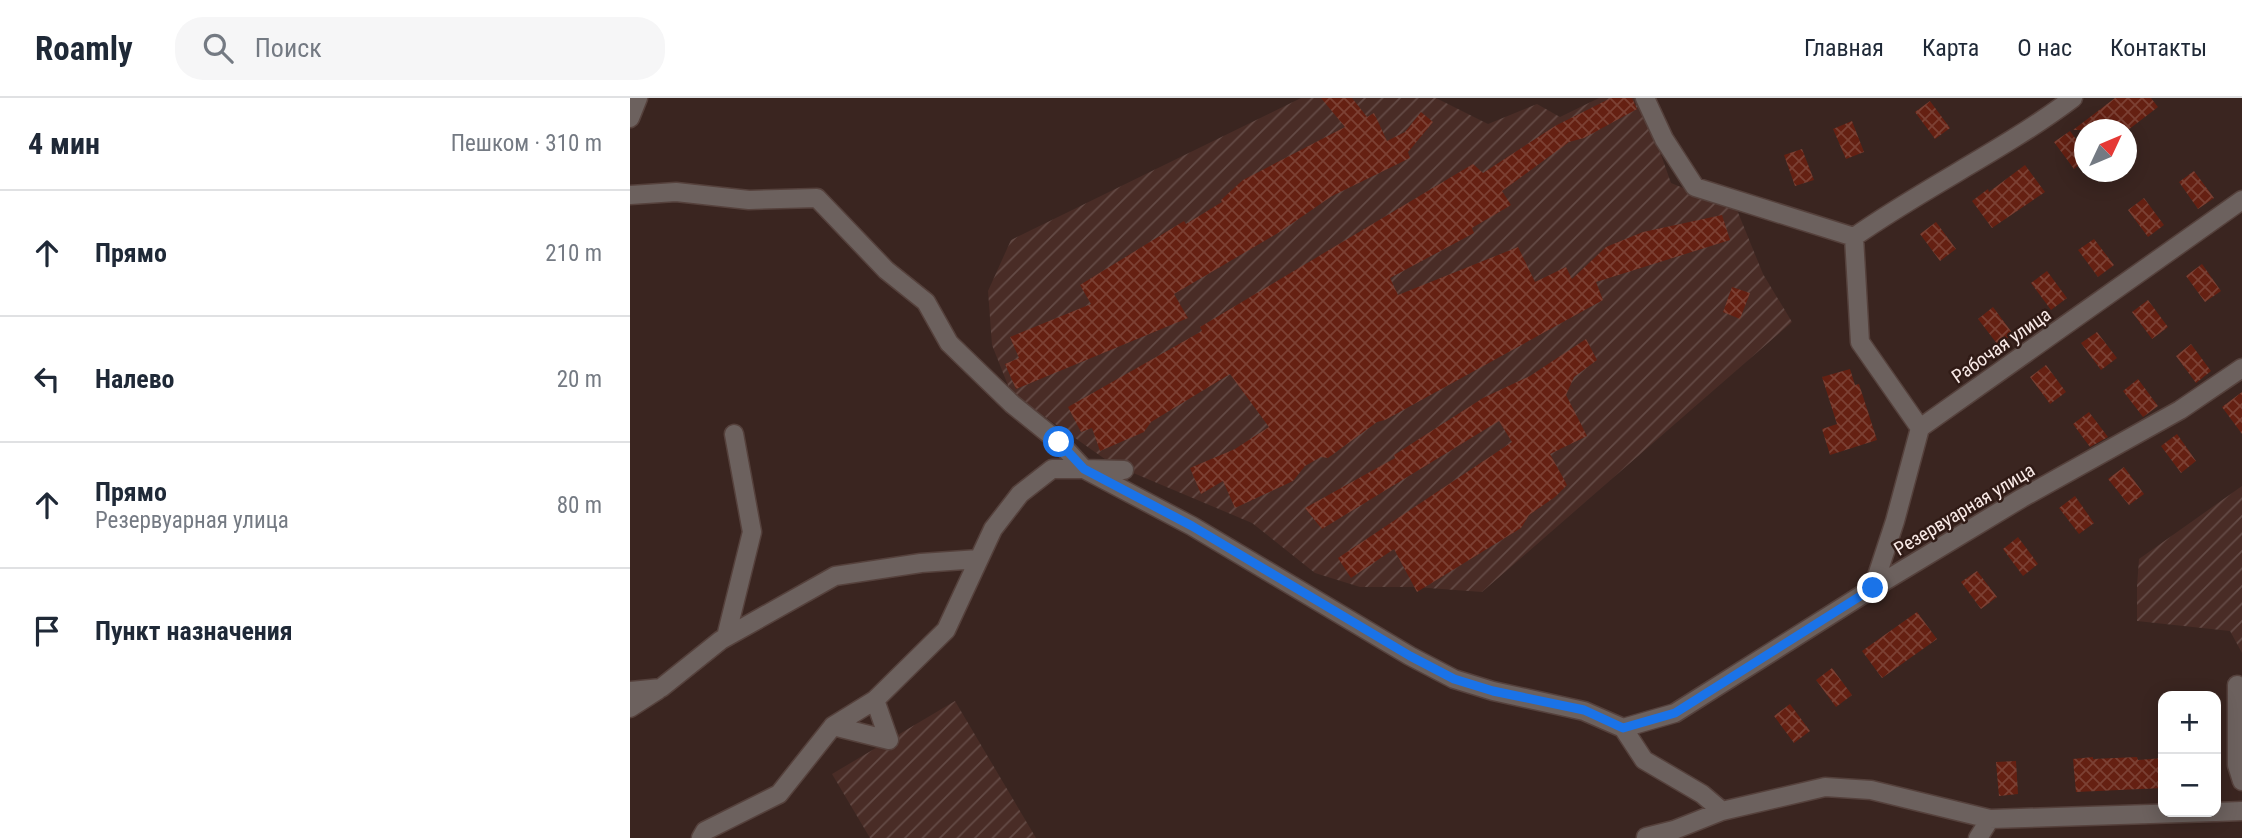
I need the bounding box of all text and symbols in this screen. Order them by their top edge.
search box [175,17,665,80]
text: Roamly [35,29,133,68]
icon: search [199,29,237,67]
text: Поиск [255,33,322,63]
text: Главная [1804,34,1884,62]
text: Карта [1922,34,1979,62]
text: О нас [2017,34,2072,62]
text: Контакты [2110,34,2207,62]
north arrow [2074,119,2137,182]
text: 4 мин [28,126,100,161]
text: Пешком · 310 m [451,130,602,157]
icon: ahead [28,234,66,272]
text: Прямо [95,238,167,268]
text: 210 m [545,240,602,267]
street label: Рабочая улица [1947,303,2055,388]
icon: left [28,360,66,398]
text: Налево [95,364,175,394]
text: 20 m [557,366,602,393]
route start [1043,426,1074,457]
street label: Резервуарная улица [1890,458,2039,561]
text: Прямо [95,477,167,507]
icon: ahead [28,486,66,524]
text: 80 m [557,492,602,519]
text: Резервуарная улица [95,507,289,534]
route end [1857,572,1888,603]
icon: arrive [28,612,66,650]
text: Пункт назначения [95,616,293,646]
map controls [2158,691,2221,817]
button: + [2158,691,2221,754]
button: − [2158,754,2221,817]

